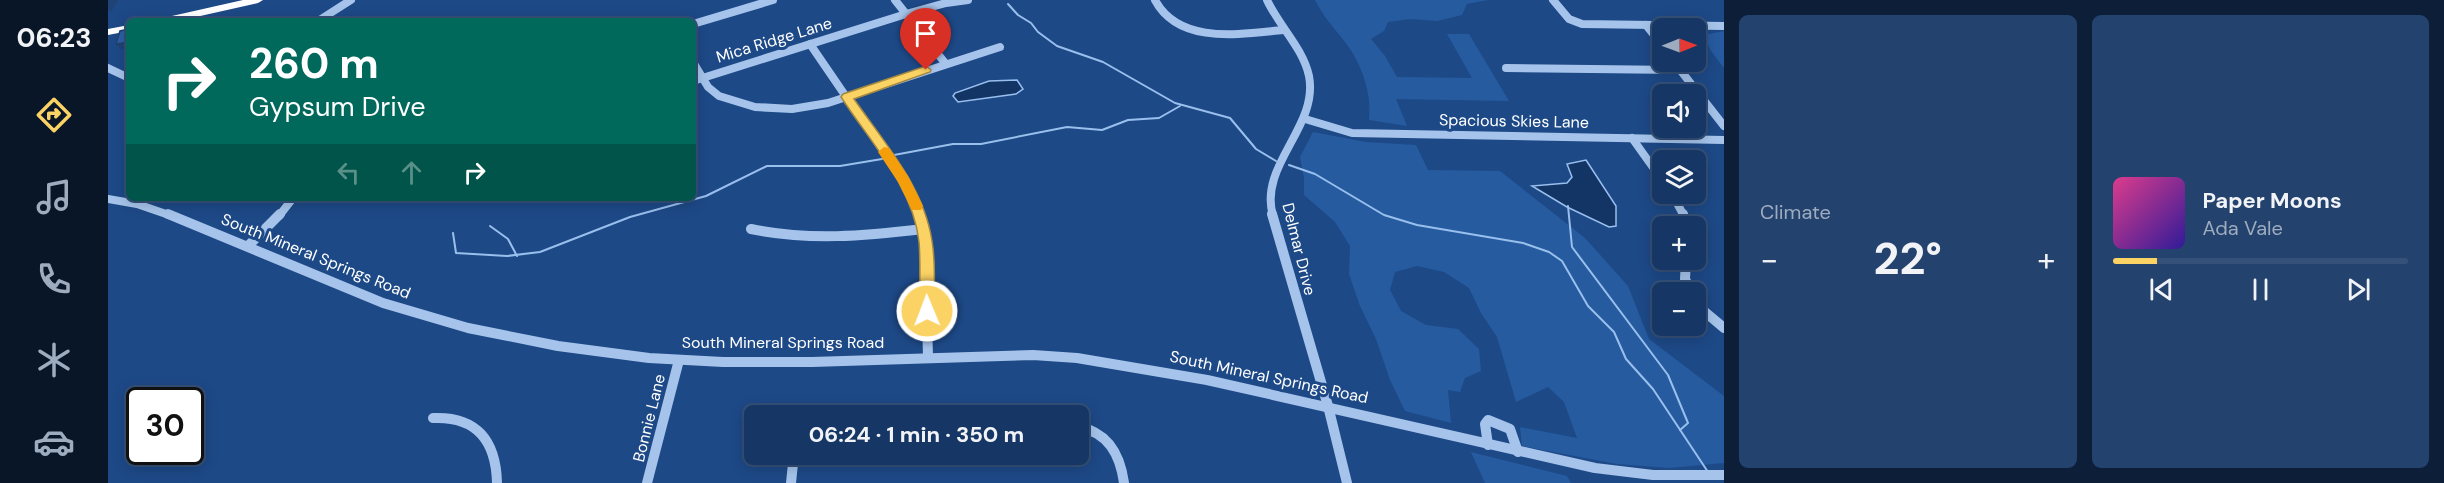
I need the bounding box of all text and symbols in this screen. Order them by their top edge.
pin [900,8,951,70]
street label: Mica Ridge Lane [713,12,835,68]
icon: arrive [909,17,942,50]
north arrow [1652,18,1706,72]
map controls [1652,18,1706,336]
text: 06:23 [17,20,91,55]
text: 260 m [249,36,379,91]
icon: right [150,42,228,120]
button: sound [1652,84,1706,138]
text: Gypsum Drive [249,89,426,124]
icon: directions [33,94,75,136]
street label: Spacious Skies Lane [1439,109,1589,133]
button: layers [1652,150,1706,204]
icon: left [332,156,365,189]
icon: ahead [395,156,428,189]
icon: right [458,156,491,189]
icon: music [33,176,75,218]
text: Paper Moons [2203,186,2342,215]
text: Climate [1760,199,1831,225]
street label: Delmar Drive [1277,201,1321,297]
street label: South Mineral Springs Road [218,208,414,304]
text: Ada Vale [2203,215,2283,241]
button: + [1652,216,1706,270]
text: 22° [1874,229,1942,288]
text: − [1760,238,1778,281]
text: + [2037,238,2055,281]
icon: phone [33,258,75,300]
icon: previous [2145,273,2178,306]
icon: pause [2244,273,2277,306]
icon: next [2342,273,2375,306]
position arrow [895,279,959,343]
button: − [1652,282,1706,336]
street label: South Mineral Springs Road [682,332,884,353]
icon: climate [33,339,75,381]
street label: South Mineral Springs Road [1168,346,1370,408]
street label: Bonnie Lane [628,372,670,464]
speed limit sign: 30 [126,387,204,465]
text: 06:24 · 1 min · 350 m [809,420,1024,449]
icon: car [33,421,75,463]

